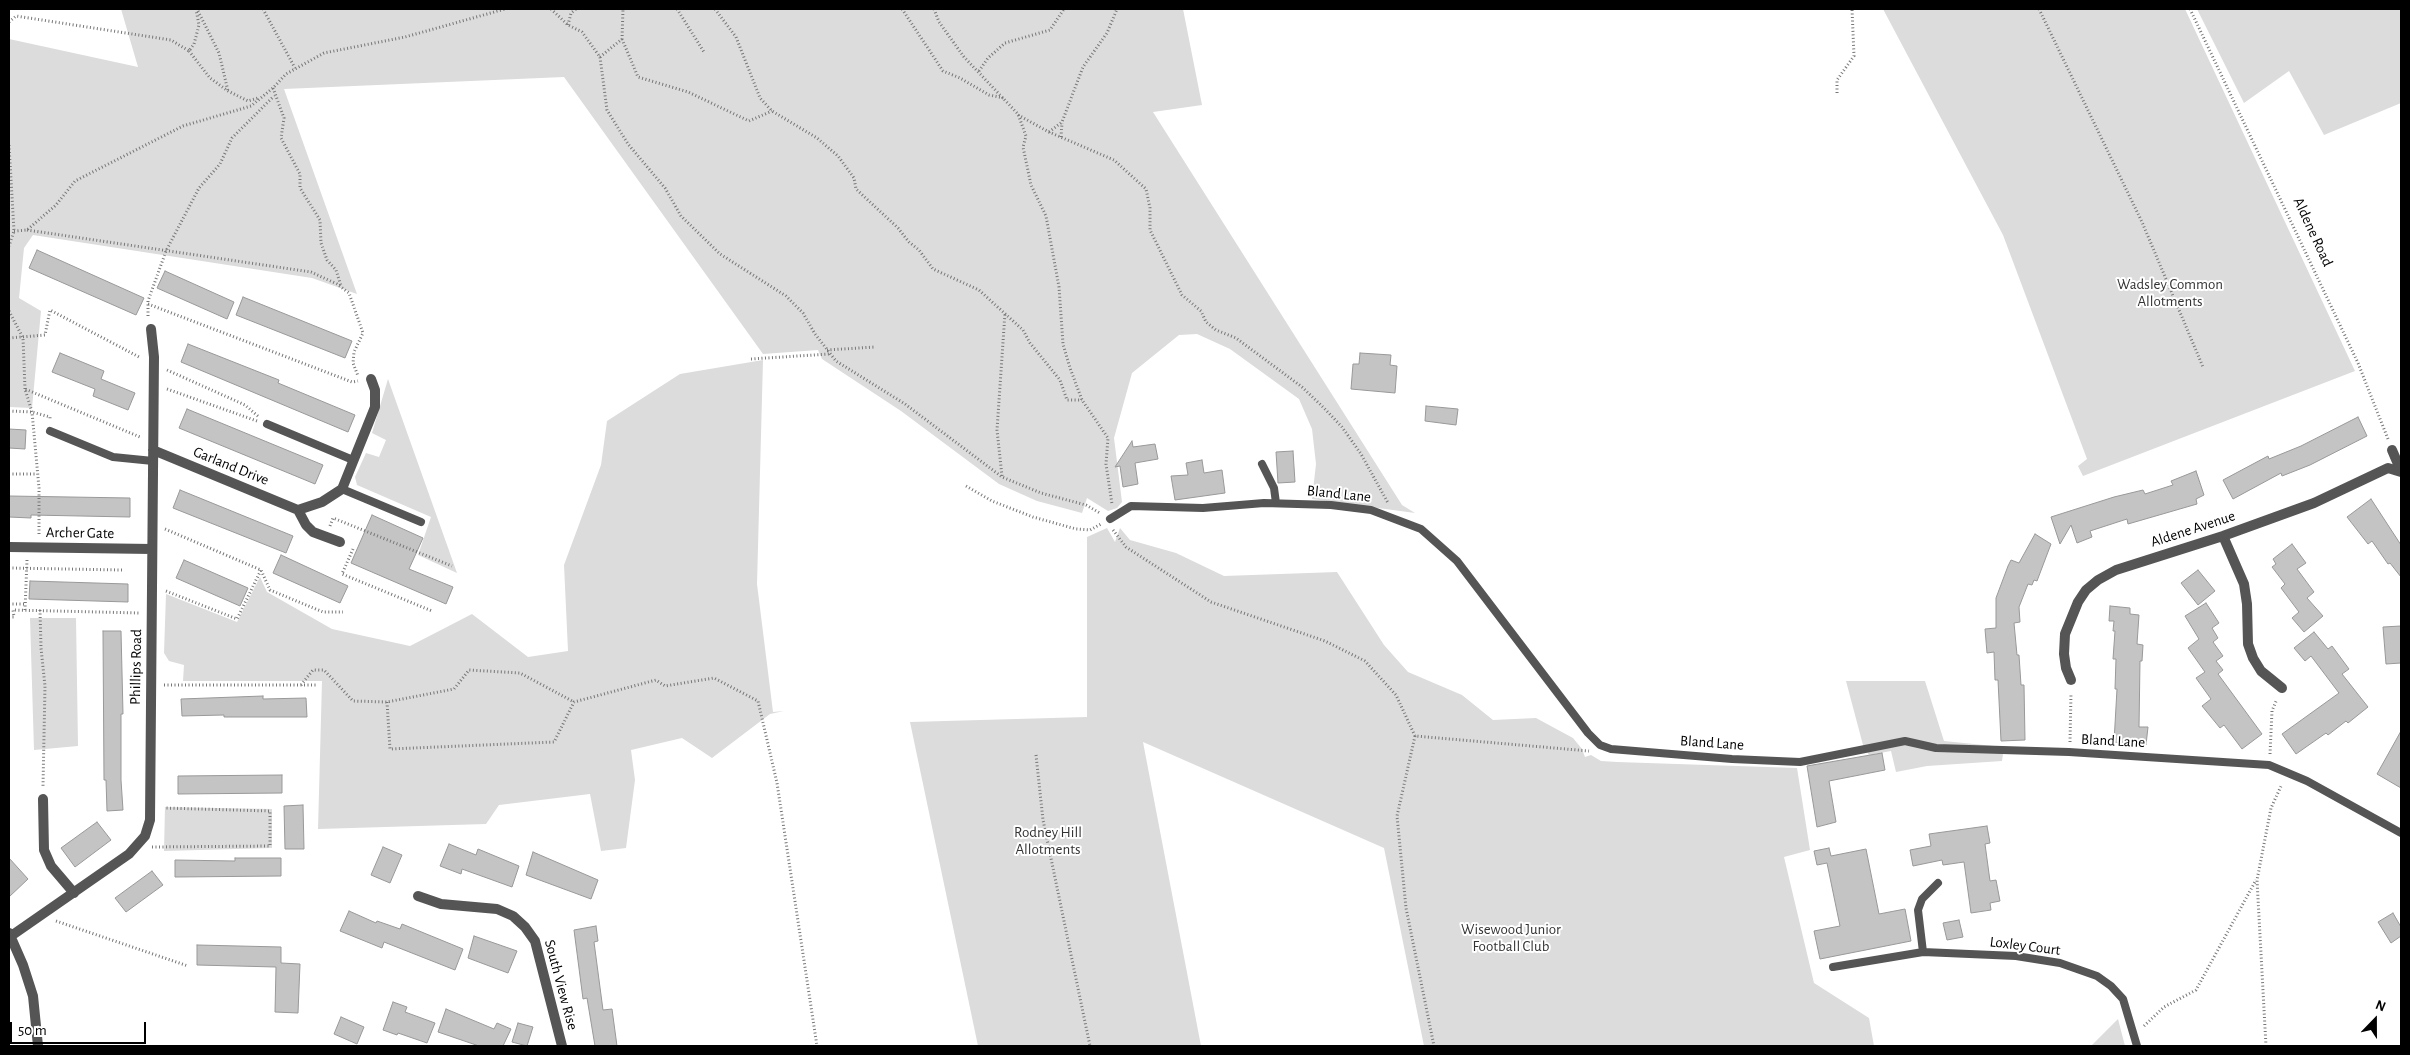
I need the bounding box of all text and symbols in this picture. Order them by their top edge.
street label: Aldene Road [2289,195,2337,269]
park label: Wadsley Common Allotments [2117,275,2223,310]
street label: Garland Drive [190,443,272,489]
street label: Bland Lane [1306,482,1372,506]
street label: Aldene Avenue [2148,507,2238,551]
street label: Archer Gate [46,523,114,543]
street label: Phillips Road [126,629,146,705]
street label: Bland Lane [2080,730,2146,752]
street label: Bland Lane [1679,732,1745,754]
park label: Rodney Hill Allotments [1014,823,1082,858]
park label: Wisewood Junior Football Club [1461,920,1561,955]
street label: Loxley Court [1989,933,2061,959]
street label: South View Rise [540,938,582,1032]
north arrow [2350,995,2400,1045]
text: N [2373,998,2388,1014]
scale bar [12,1012,149,1044]
text: 50 m [18,1023,47,1038]

